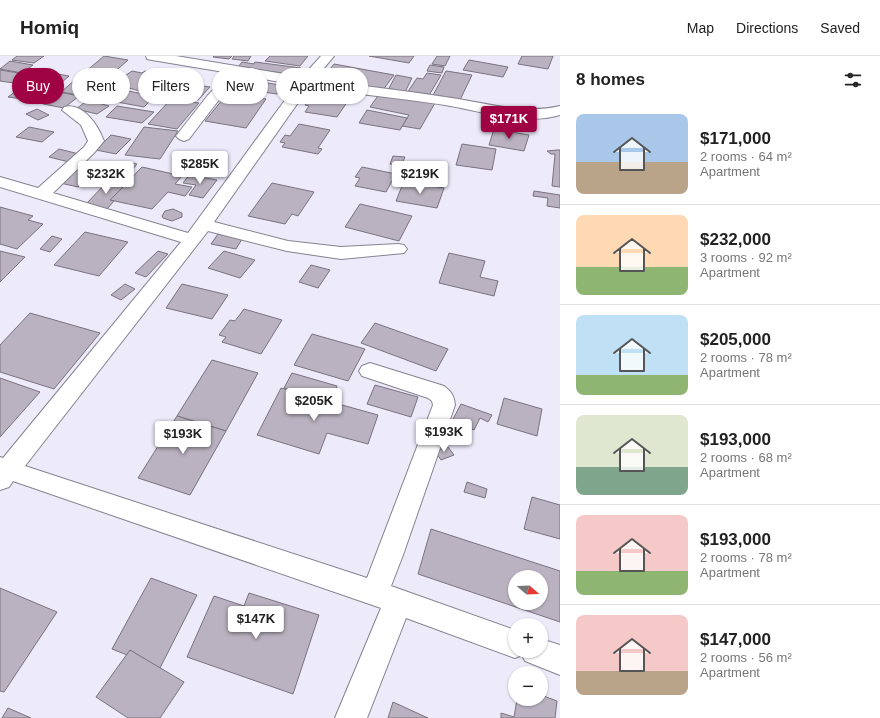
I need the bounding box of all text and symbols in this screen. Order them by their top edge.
text: Homiq [20,17,79,38]
text: Map [687,20,714,36]
text: Directions [736,20,798,36]
text: Saved [820,20,860,36]
chip: Buy [12,68,64,104]
chip: Rent [72,68,130,104]
chip: Filters [138,68,204,104]
chip: New [212,68,268,104]
chip: Apartment [276,68,368,104]
icon: filters [842,69,864,91]
text: 8 homes [576,70,645,89]
pin: $171K [481,106,537,140]
text: $171K [490,111,528,126]
text: $171,000 [700,129,771,148]
icon: home [608,130,656,178]
text: 2 rooms · 64 m² [700,149,792,164]
pin: $285K [172,151,228,185]
text: $285K [181,156,219,171]
pin: $232K [78,161,134,195]
pin: $219K [392,161,448,195]
text: Apartment [700,164,760,179]
text: $232K [87,166,125,181]
text: $219K [401,166,439,181]
text: $232,000 [700,230,771,249]
icon: home [608,231,656,279]
text: 3 rooms · 92 m² [700,250,792,265]
text: Apartment [700,265,760,280]
text: $205,000 [700,330,771,349]
icon: home [608,331,656,379]
text: 2 rooms · 78 m² [700,350,792,365]
text: Apartment [700,365,760,380]
pin: $205K [286,388,342,422]
text: $205K [295,393,333,408]
pin: $193K [416,419,472,453]
pin: $193K [155,421,211,455]
text: $193K [425,424,463,439]
text: $193K [164,426,202,441]
text: $193,000 [700,430,771,449]
icon: home [608,431,656,479]
text: 2 rooms · 68 m² [700,450,792,465]
text: Apartment [700,465,760,480]
text: $193,000 [700,530,771,549]
icon: home [608,531,656,579]
text: 2 rooms · 78 m² [700,550,792,565]
text: Apartment [700,565,760,580]
north arrow [508,570,548,610]
map controls [508,570,548,706]
pin: $147K [228,606,284,640]
text: $147K [237,611,275,626]
button: + [508,618,548,658]
text: $147,000 [700,630,771,649]
icon: home [608,631,656,679]
text: 2 rooms · 56 m² [700,650,792,665]
text: Apartment [700,665,760,680]
button: − [508,666,548,706]

